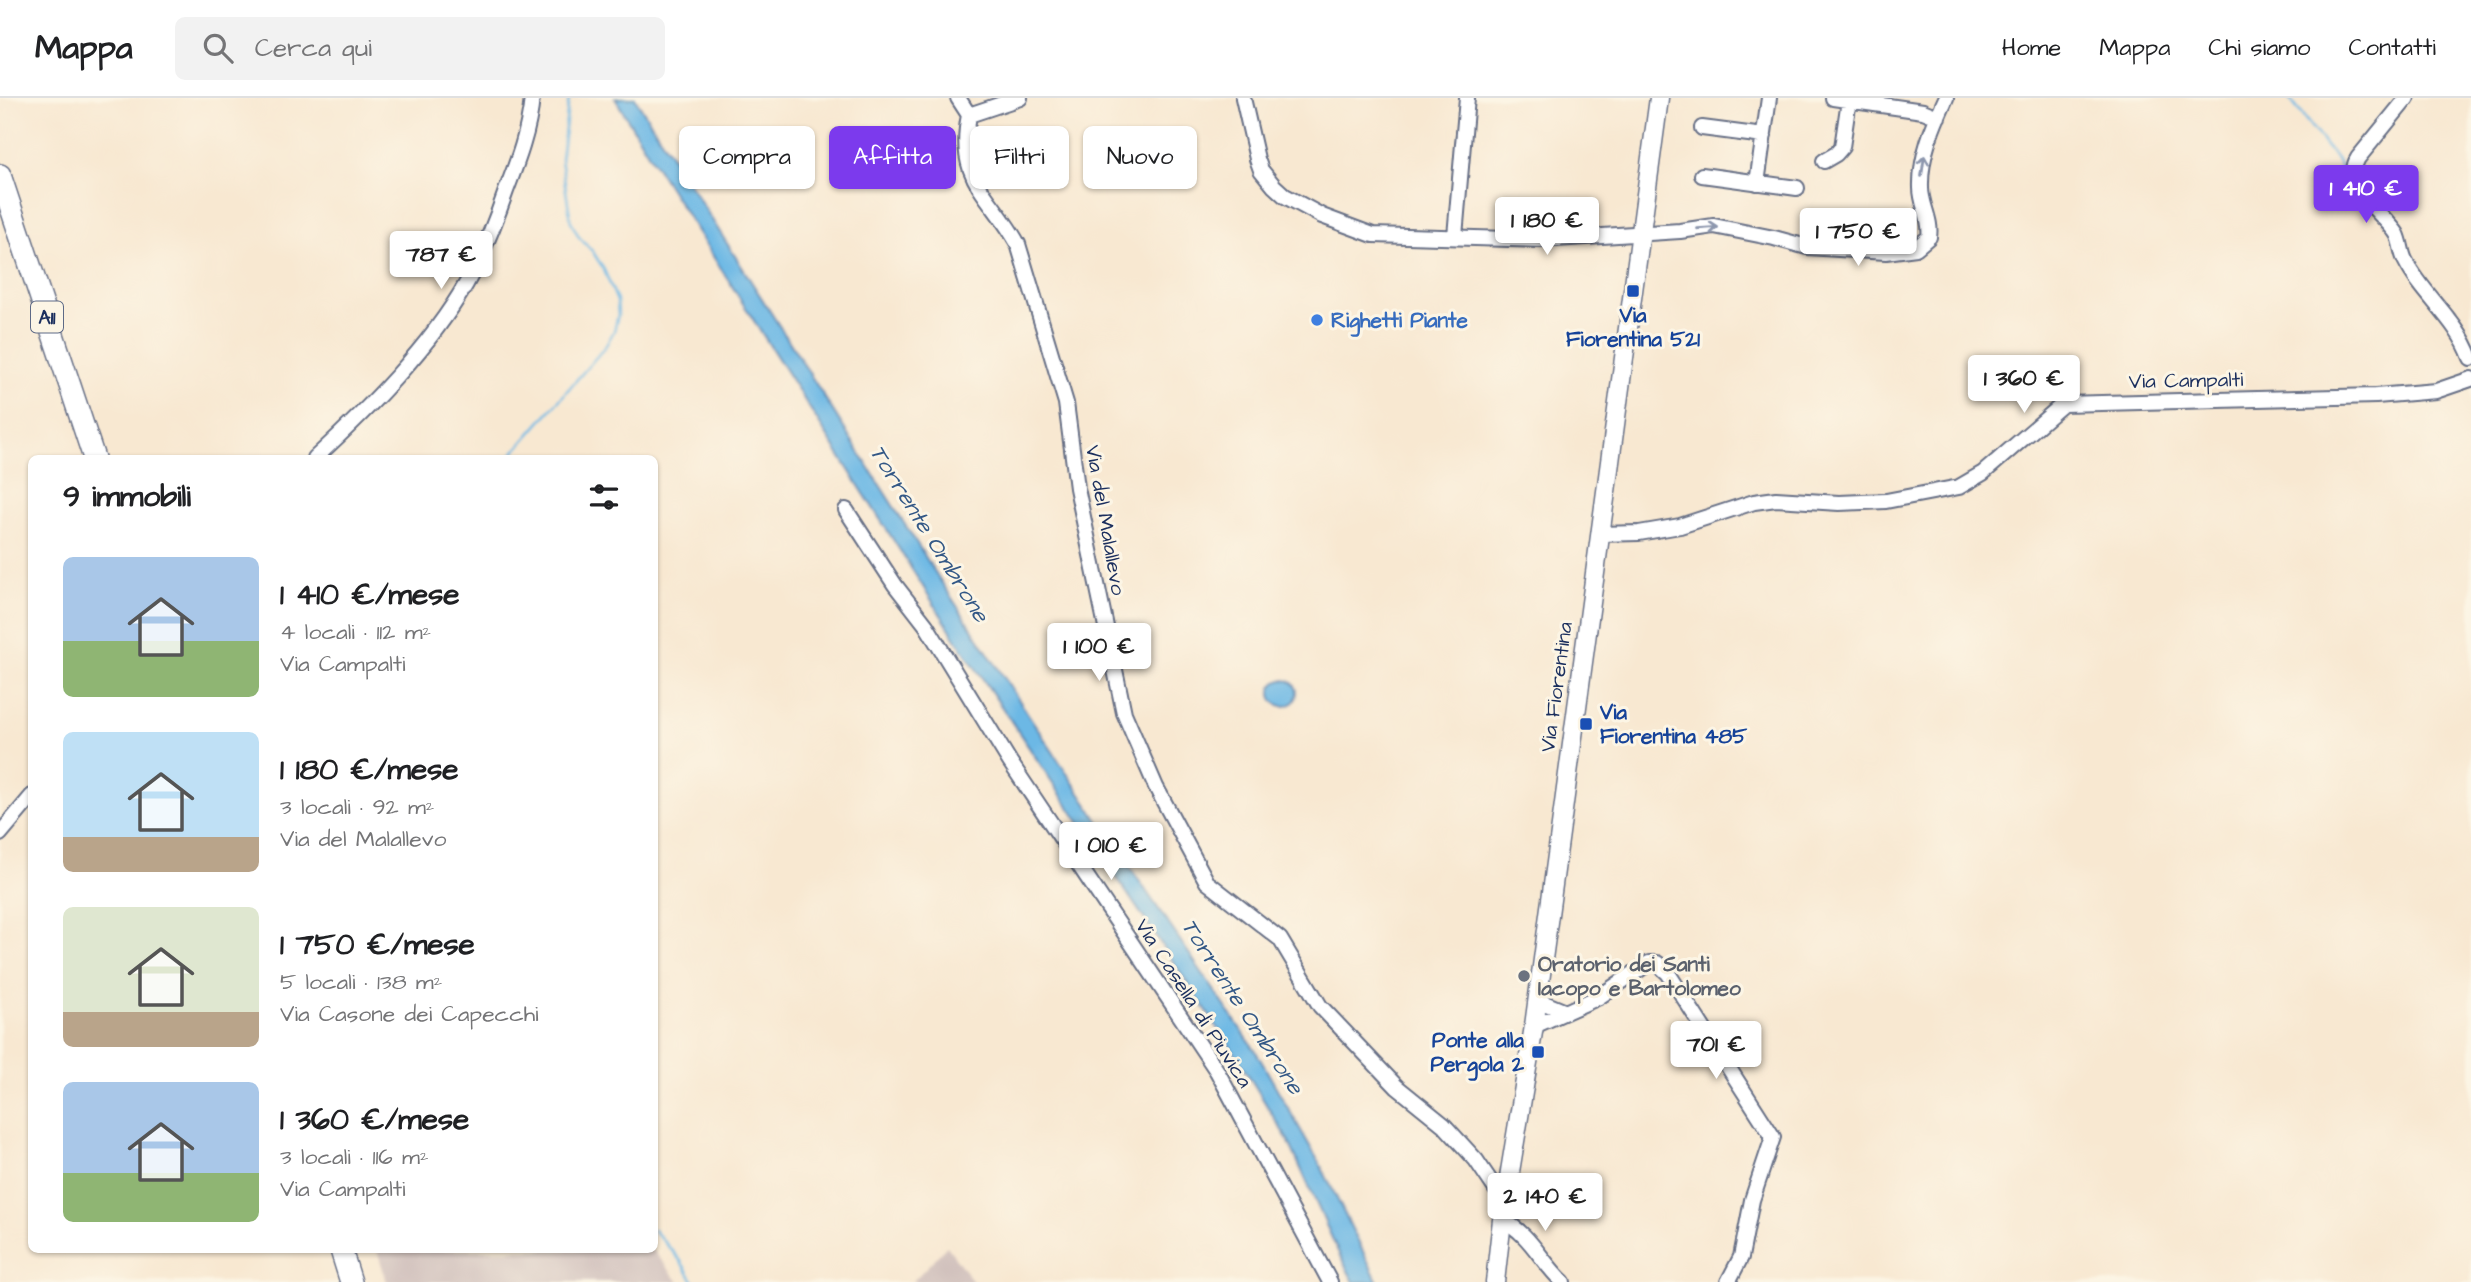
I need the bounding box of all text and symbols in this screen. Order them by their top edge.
search box [175,17,665,80]
text: Mappa [35,25,133,71]
icon: search [199,29,237,67]
text: Cerca qui [255,30,372,66]
text: Home [2002,31,2061,65]
text: Mappa [2099,31,2170,65]
text: Chi siamo [2208,31,2311,65]
text: Contatti [2349,31,2436,65]
chip: Compra [679,126,815,189]
chip: Affitta [829,126,956,189]
chip: Filtri [970,126,1069,189]
chip: Nuovo [1083,126,1197,189]
one-way arrow [1917,155,1930,177]
pin: 1 410 € [2301,166,2431,225]
text: 1 410 € [2330,172,2402,204]
pin: 1 180 € [1482,198,1612,257]
text: 1 180 € [1511,204,1583,236]
pin: 1 750 € [1793,208,1923,268]
text: 1 750 € [1816,215,1900,247]
one-way arrow [1696,222,1719,235]
pin: 787 € [392,232,490,291]
text: 787 € [406,238,476,270]
marker: Via Fiorentina 521 [1625,283,1641,299]
place label: Via Fiorentina 521 [1566,301,1700,354]
road number: A11 [31,302,63,332]
place label: Righetti Piante [1331,306,1469,337]
marker: Righetti Piante [1309,312,1325,328]
pin: 1 360 € [1959,356,2089,415]
text: 1 360 € [1984,362,2064,394]
street label: Via Campalti [2128,365,2244,397]
water label: Torrente Ombrone [862,439,997,630]
street label: Via del Malallevo [1078,443,1133,598]
text: 9 immobili [63,476,191,518]
icon: filters [585,478,623,516]
text: 1 410 €/mese [280,574,459,616]
icon: home [119,585,203,669]
text: 4 locali · 112 m² [280,616,431,648]
street label: Via Fiorentina [1533,620,1580,754]
pin: 1 100 € [1034,624,1164,683]
text: 1 100 € [1063,630,1135,662]
text: Via Campalti [280,648,406,680]
place label: Via Fiorentina 485 [1599,698,1748,751]
marker: Via Fiorentina 485 [1578,716,1594,732]
text: 1 180 €/mese [280,749,458,791]
icon: home [119,760,203,844]
text: 3 locali · 92 m² [280,791,434,823]
pin: 1 010 € [1046,822,1176,882]
text: Via del Malallevo [280,823,446,855]
text: 1 010 € [1075,829,1147,861]
street label: Via Casella di Piuvica [1128,913,1259,1094]
water label: Torrente Ombrone [1173,913,1312,1102]
text: 1 750 €/mese [280,924,475,966]
icon: home [119,935,203,1019]
place label: Oratorio dei Santi Iacopo e Bartolomeo [1538,950,1741,1004]
text: 5 locali · 138 m² [280,966,442,998]
marker: Oratorio dei Santi Iacopo e Bartolomeo [1516,968,1532,984]
text: Via Casone dei Capecchi [280,998,539,1030]
pin: 701 € [1667,1021,1765,1081]
place label: Ponte alla Pergola 2 [1431,1026,1525,1081]
text: 701 € [1686,1028,1746,1060]
marker: Ponte alla Pergola 2 [1530,1044,1546,1060]
text: 1 360 €/mese [280,1099,469,1141]
icon: home [119,1110,203,1194]
text: 3 locali · 116 m² [280,1141,429,1173]
text: Via Campalti [280,1173,406,1205]
pin: 2 140 € [1480,1174,1610,1233]
text: 2 140 € [1504,1180,1586,1212]

